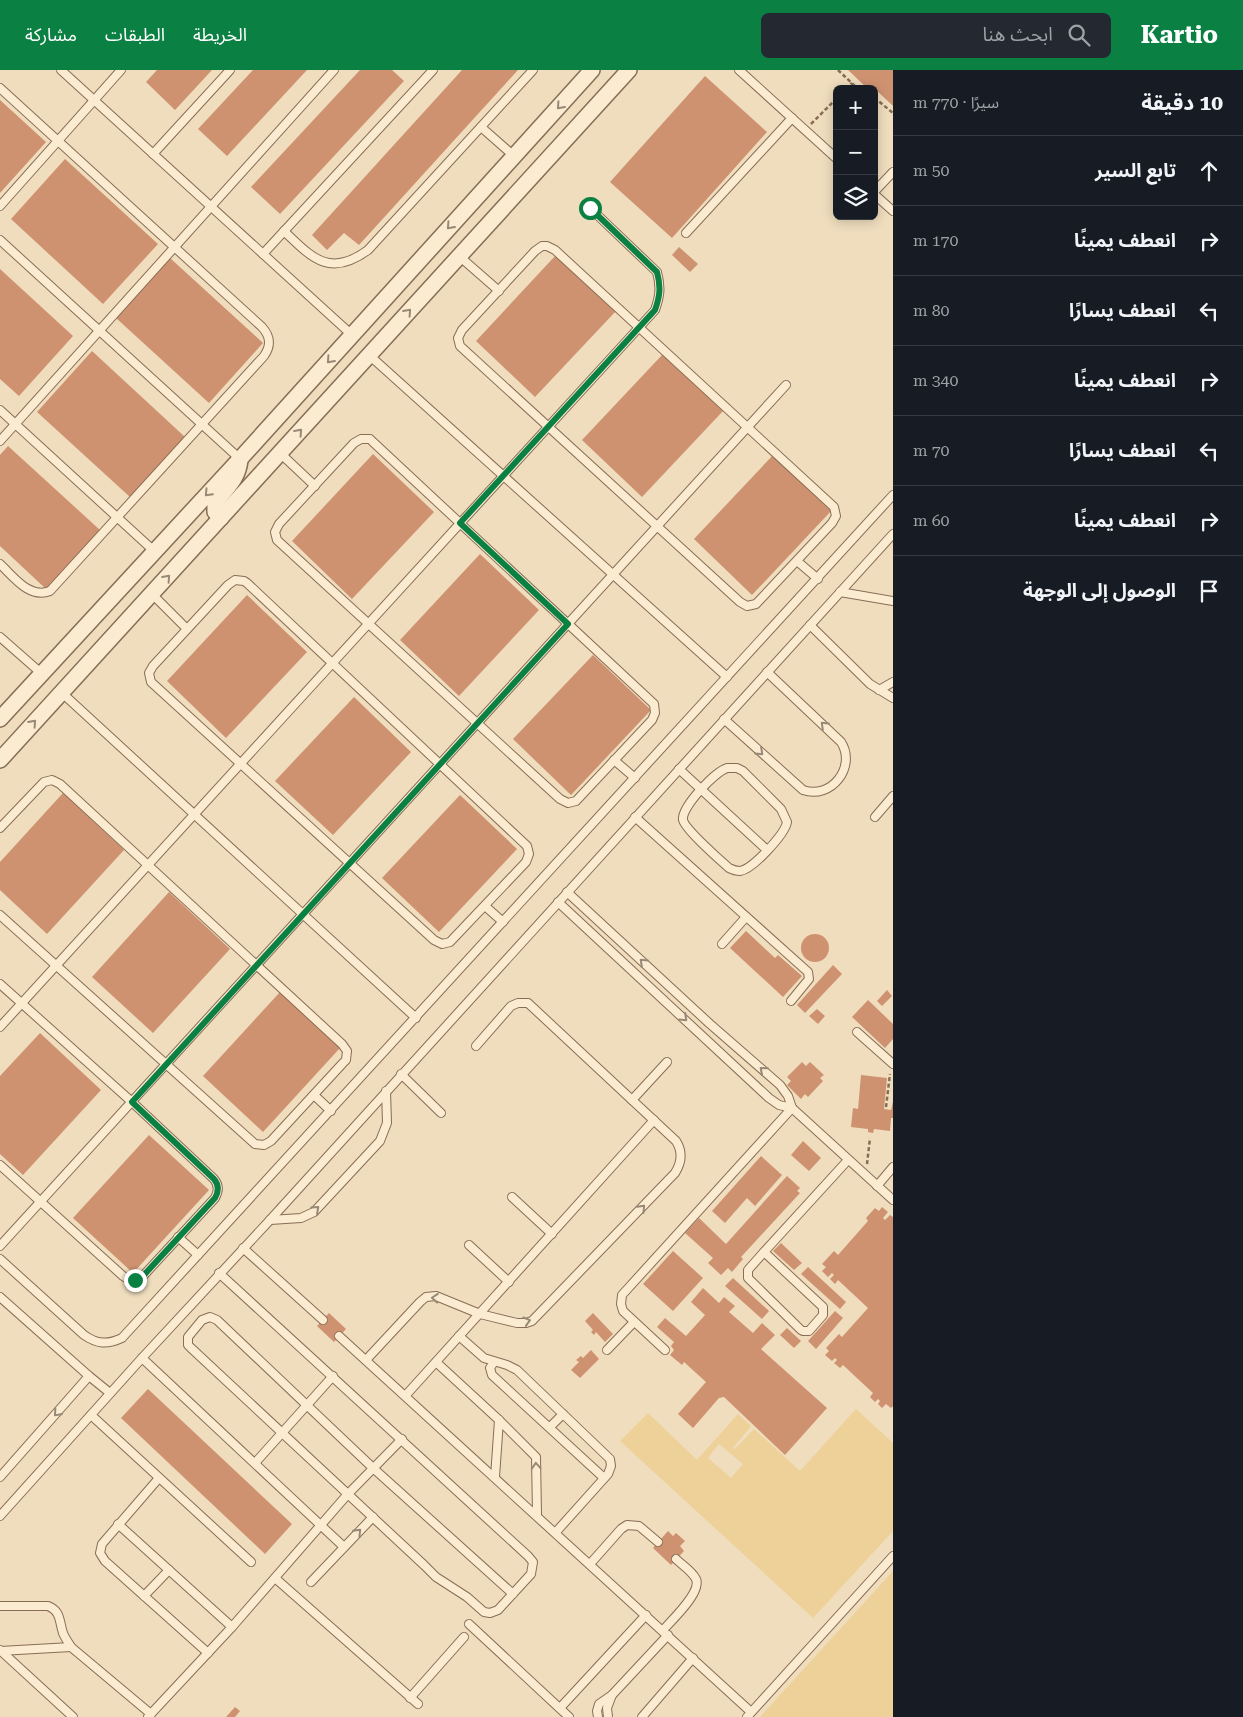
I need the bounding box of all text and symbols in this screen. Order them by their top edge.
search box [761,13,1111,58]
icon: search [1065,21,1093,49]
text: Kartio [1141,21,1218,49]
text: ابحث هنا [982,23,1053,46]
text: مشاركة [25,24,77,45]
text: الطبقات [105,24,165,45]
text: الخريطة [193,24,247,45]
map controls [833,85,878,220]
button: + [833,85,878,130]
text: 10 دقيقة [1141,91,1223,115]
text: سيرًا · 770 m [913,93,999,112]
one-way arrow [556,100,565,109]
button: − [833,130,878,175]
icon: ahead [1195,157,1223,185]
text: تابع السير [1095,159,1176,182]
text: 50 m [913,161,950,180]
button: layers [833,175,878,220]
route start [579,197,602,220]
one-way arrow [447,221,456,230]
icon: right [1195,227,1223,255]
text: انعطف يمينًا [1074,229,1176,252]
text: 170 m [913,231,959,250]
icon: left [1195,297,1223,325]
text: انعطف يسارًا [1069,299,1176,322]
text: 80 m [913,301,950,320]
one-way arrow [403,308,412,317]
one-way arrow [326,354,335,363]
icon: right [1195,367,1223,395]
text: انعطف يمينًا [1074,369,1176,392]
text: 340 m [913,371,959,390]
one-way arrow [293,428,302,437]
icon: left [1195,437,1223,465]
text: انعطف يسارًا [1069,439,1176,462]
text: 70 m [913,441,950,460]
one-way arrow [205,487,214,496]
icon: right [1195,507,1223,535]
text: انعطف يمينًا [1074,509,1176,532]
text: 60 m [913,511,950,530]
one-way arrow [161,575,170,584]
icon: arrive [1195,577,1223,605]
text: الوصول إلى الوجهة [1023,579,1176,602]
one-way arrow [27,720,36,729]
one-way arrow [820,722,829,731]
one-way arrow [755,746,764,755]
one-way arrow [639,959,648,968]
one-way arrow [679,1012,688,1021]
one-way arrow [760,1067,769,1076]
one-way arrow [636,1204,645,1213]
one-way arrow [310,1206,319,1215]
route end [124,1269,147,1292]
one-way arrow [431,1292,439,1303]
one-way arrow [522,1316,531,1326]
one-way arrow [53,1407,62,1416]
one-way arrow [531,1461,542,1469]
one-way arrow [352,1529,361,1538]

